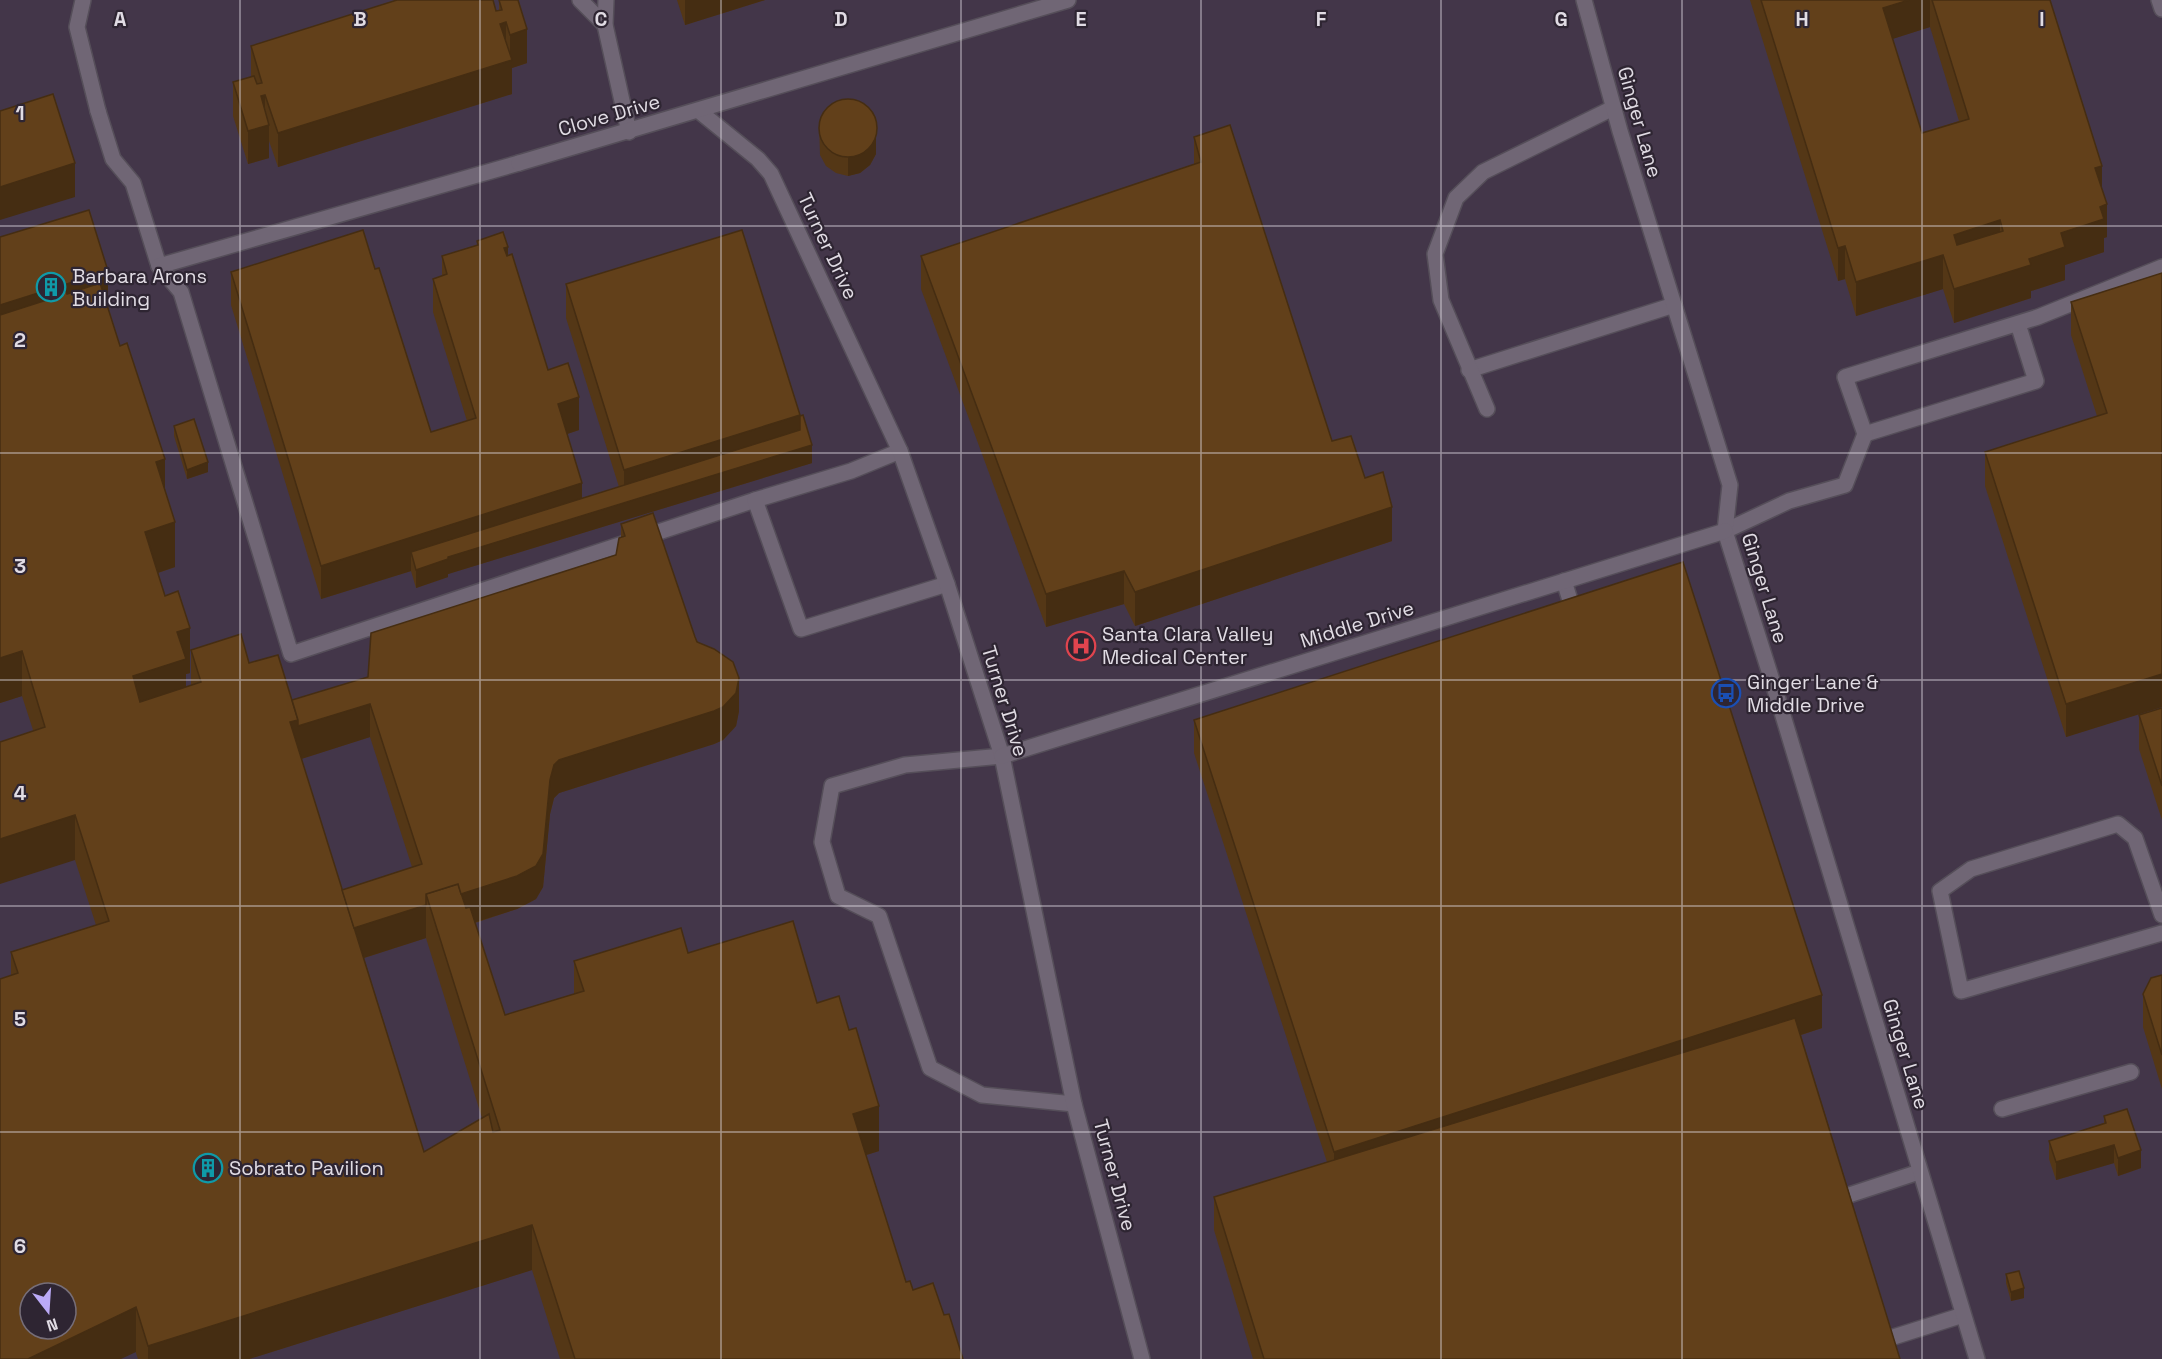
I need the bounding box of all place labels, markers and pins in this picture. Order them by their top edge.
place label: Barbara Arons Building [72,263,207,312]
building icon: Barbara Arons Building [35,271,67,303]
place label: Santa Clara Valley Medical Center [1102,621,1273,670]
hospital icon: Santa Clara Valley Medical Center [1065,630,1097,662]
place label: Ginger Lane & Middle Drive [1747,669,1878,718]
bus stop icon: Ginger Lane & Middle Drive [1710,677,1742,709]
building icon: Sobrato Pavilion [192,1152,224,1184]
place label: Sobrato Pavilion [229,1155,384,1181]

